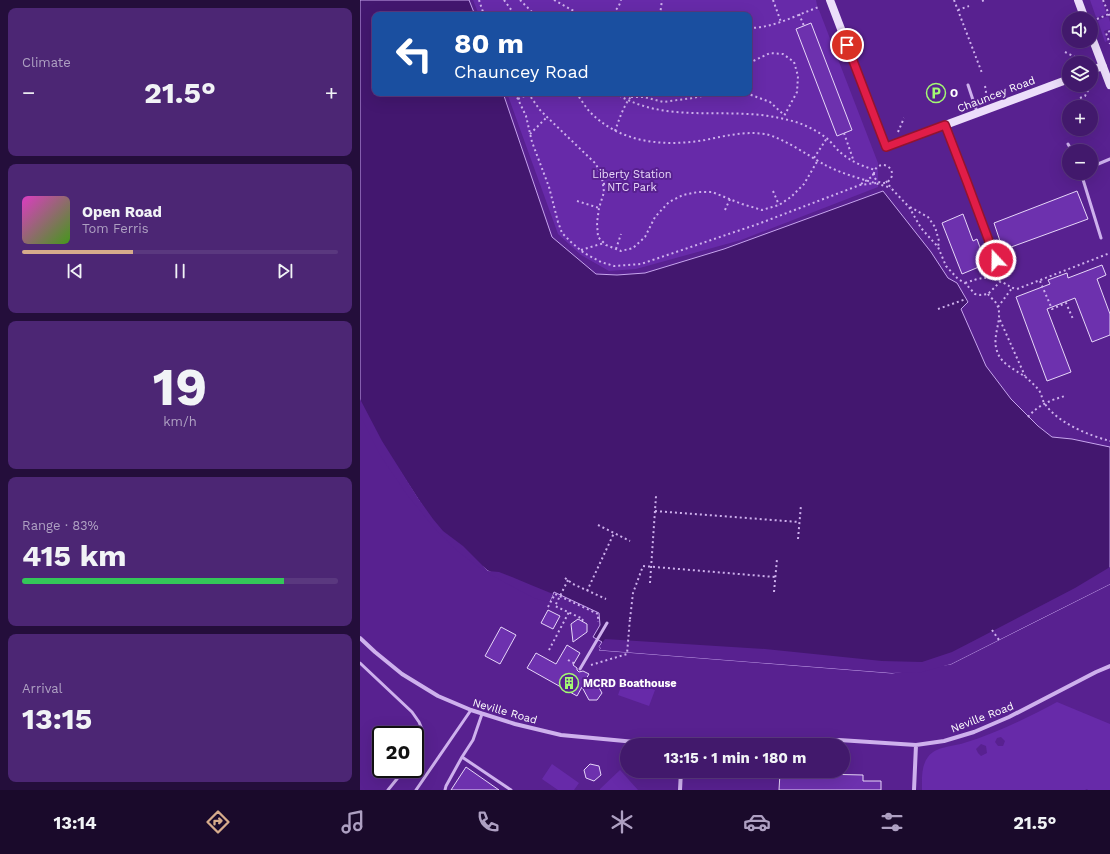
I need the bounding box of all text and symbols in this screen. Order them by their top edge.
map controls [1062,12,1098,180]
button: sound [1062,12,1098,48]
text: 80 m [454,27,524,60]
icon: left [388,28,440,80]
pin [830,28,864,62]
icon: arrive [836,34,858,56]
text: Climate [22,55,71,70]
button: layers [1062,56,1098,92]
text: Chauncey Road [454,61,589,82]
street label: Chauncey Road [955,74,1037,115]
text: 21.5° [144,75,216,110]
text: − [22,80,35,105]
text: + [325,80,338,105]
parking icon: O [925,82,947,104]
place label: O [950,87,958,100]
button: + [1062,100,1098,136]
button: − [1062,144,1098,180]
park label: Liberty Station NTC Park [592,168,672,194]
text: Open Road [82,203,162,221]
text: Tom Ferris [82,221,149,236]
position arrow [975,239,1017,281]
icon: previous [64,260,86,282]
icon: pause [169,260,191,282]
icon: next [274,260,296,282]
text: 19 [153,357,207,418]
text: km/h [163,414,197,429]
text: Range · 83% [22,518,99,533]
text: 415 km [22,538,127,573]
building icon: MCRD Boathouse [558,672,580,694]
place label: MCRD Boathouse [583,677,677,690]
text: Arrival [22,681,63,696]
street label: Neville Road [471,696,539,727]
street label: Neville Road [949,699,1016,735]
text: 13:15 [22,701,92,736]
speed limit sign: 20 [372,726,424,778]
text: 13:15 · 1 min · 180 m [664,749,806,767]
icon: directions [204,808,232,836]
icon: music [339,808,367,836]
icon: phone [474,808,502,836]
icon: climate [608,808,636,836]
icon: car [743,808,771,836]
icon: filters [878,808,906,836]
text: 13:14 [53,812,97,833]
text: 21.5° [1013,812,1056,833]

